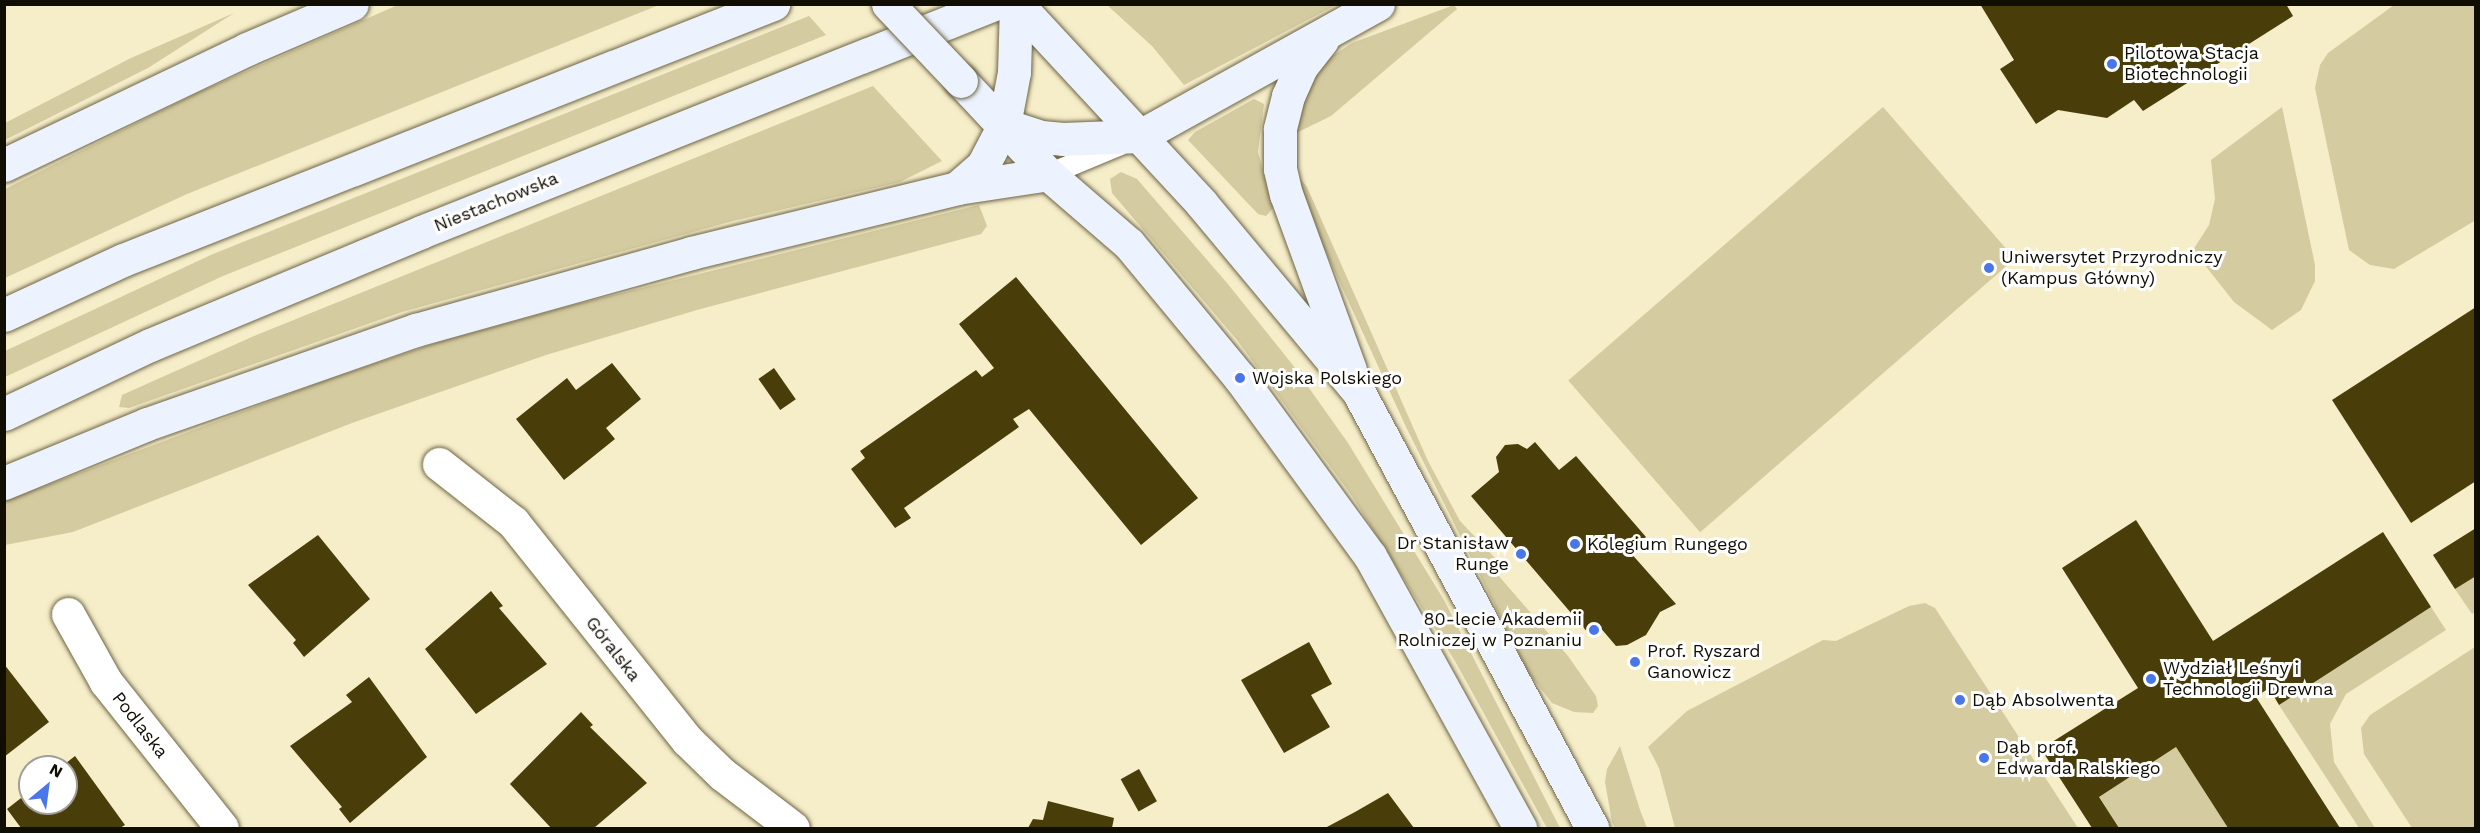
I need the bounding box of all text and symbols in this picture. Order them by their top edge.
place label: Pilotowa Stacja Biotechnologii [2124,43,2259,86]
marker: Pilotowa Stacja Biotechnologii [2105,57,2119,71]
street label: Niestachowska [431,167,561,237]
place label: Uniwersytet Przyrodniczy (Kampus Główny) [2001,247,2223,290]
marker: Uniwersytet Przyrodniczy (Kampus Główny) [1982,261,1996,275]
place label: Wojska Polskiego [1252,367,1402,389]
marker: Wojska Polskiego [1233,371,1247,385]
place label: Dr Stanisław Runge [1396,533,1509,576]
place label: Kolegium Rungego [1587,533,1748,555]
marker: Kolegium Rungego [1568,537,1582,551]
marker: Dr Stanisław Runge [1514,547,1528,561]
place label: 80-lecie Akademii Rolniczej w Poznaniu [1397,609,1582,652]
street label: Góralska [581,612,645,686]
marker: 80-lecie Akademii Rolniczej w Poznaniu [1587,623,1601,637]
place label: Prof. Ryszard Ganowicz [1647,641,1761,684]
marker: Prof. Ryszard Ganowicz [1628,655,1642,669]
place label: Wydział Leśny i Technologii Drewna [2163,658,2334,700]
marker: Wydział Leśny i Technologii Drewna [2144,672,2158,686]
street label: Podlaska [107,688,173,762]
place label: Dąb Absolwenta [1972,689,2115,711]
marker: Dąb Absolwenta [1953,693,1967,707]
place label: Dąb prof. Edwarda Ralskiego [1996,737,2161,780]
marker: Dąb prof. Edwarda Ralskiego [1977,751,1991,765]
north arrow [18,755,78,815]
text: N [46,759,66,782]

